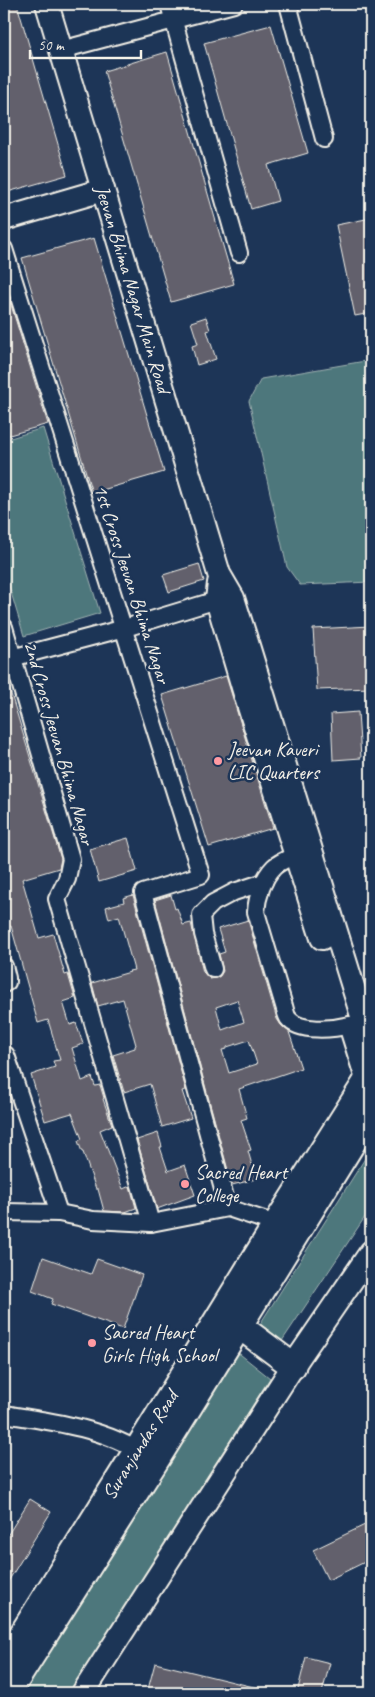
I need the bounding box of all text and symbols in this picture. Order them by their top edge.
scale bar [30,28,141,60]
text: 50 m [38,36,65,55]
street label: Jeevan Bhima Nagar Main Road [89,181,177,399]
street label: 1st Cross Jeevan Bhima Nagar [88,481,177,688]
street label: 2nd Cross Jeevan Bhima Nagar [18,638,101,850]
place label: Jeevan Kaveri LIC Quarters [227,737,321,785]
marker: Jeevan Kaveri LIC Quarters [212,755,224,767]
place label: Sacred Heart College [195,1160,289,1208]
marker: Sacred Heart College [179,1178,191,1190]
place label: Sacred Heart Girls High School [102,1320,221,1368]
marker: Sacred Heart Girls High School [86,1337,98,1349]
street label: Suranjandas Road [97,1383,185,1504]

